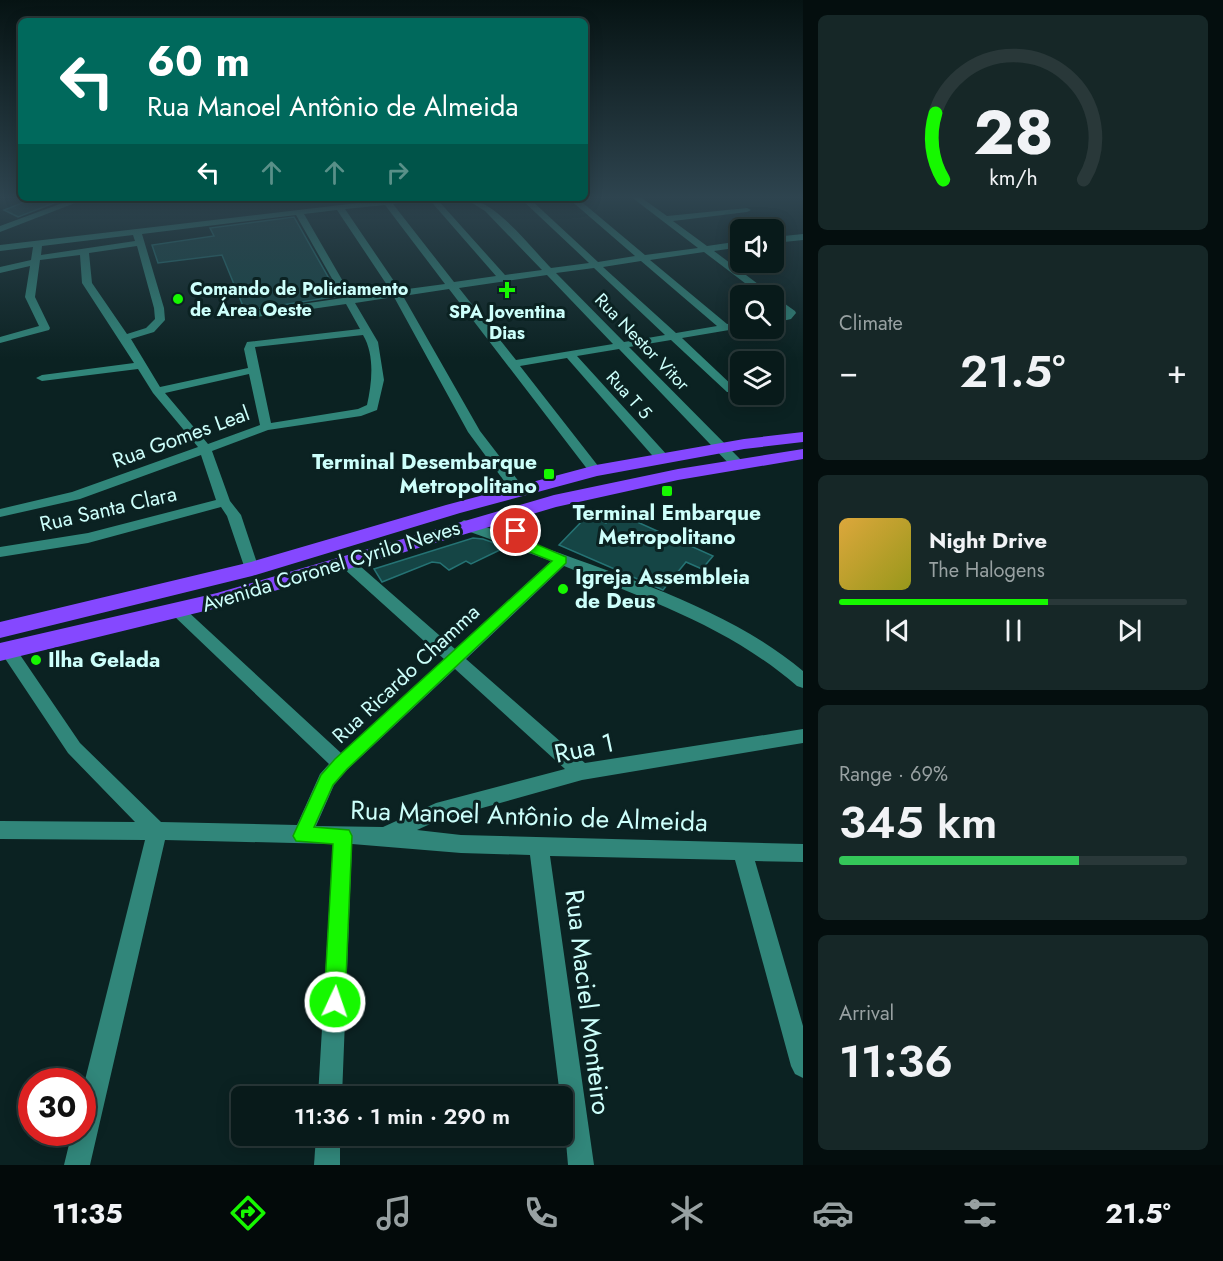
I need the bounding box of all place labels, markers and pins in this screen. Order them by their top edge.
place label: Comando de Policiamento de Área Oeste [190,276,409,323]
marker: SPA Joventina Dias [498,281,516,299]
marker: Comando de Policiamento de Área Oeste [171,292,185,306]
place label: SPA Joventina Dias [449,299,565,346]
place label: Terminal Desembarque Metropolitano [312,447,537,501]
marker: Terminal Desembarque Metropolitano [542,467,556,481]
marker: Terminal Embarque Metropolitano [660,484,674,498]
place label: Terminal Embarque Metropolitano [573,498,761,552]
pin [490,505,541,556]
place label: Igreja Assembleia de Deus [575,562,750,616]
marker: Igreja Assembleia de Deus [556,582,570,596]
place label: Ilha Gelada [48,645,160,675]
marker: Ilha Gelada [29,653,43,667]

